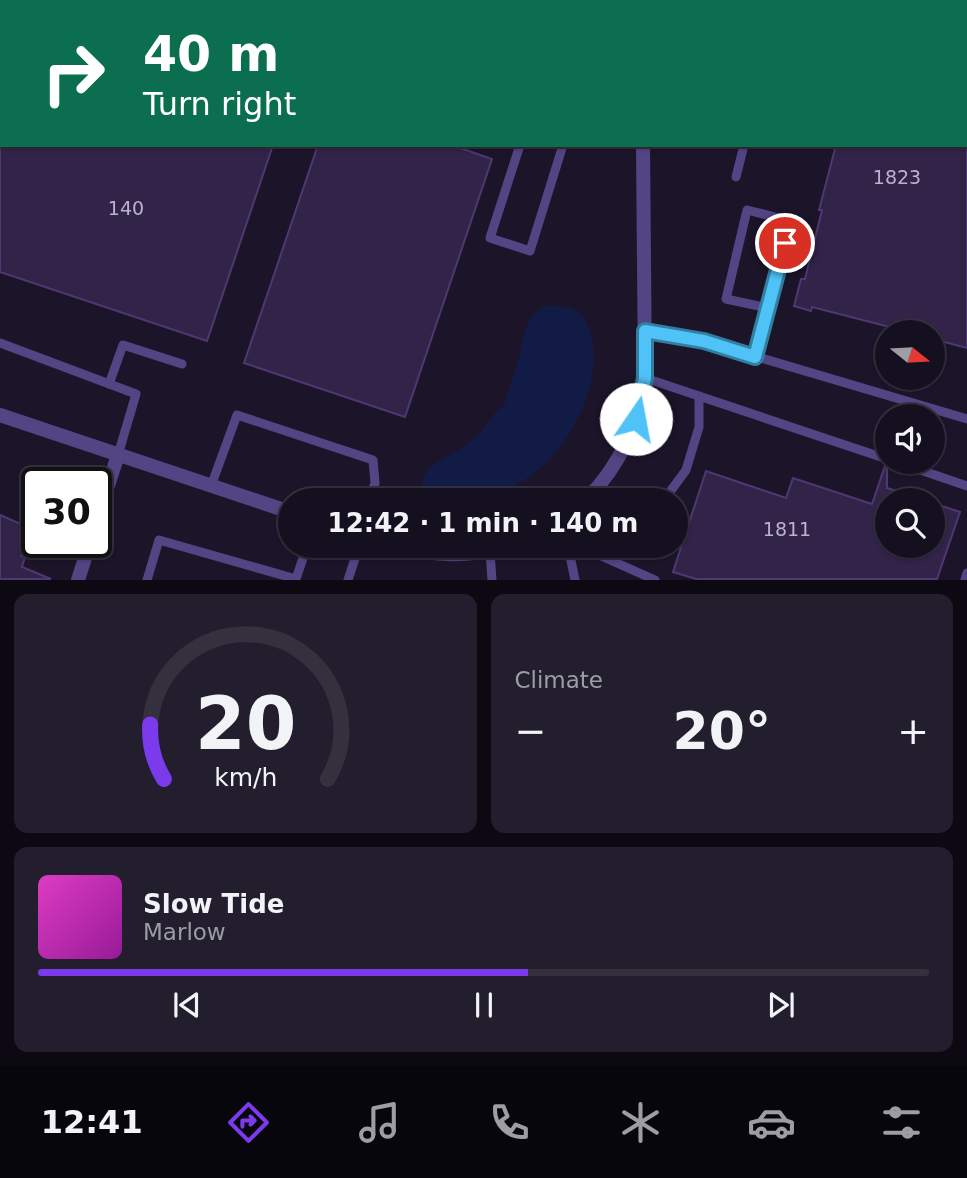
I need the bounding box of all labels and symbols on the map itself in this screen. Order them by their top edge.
house number: 1823 [873,166,921,188]
house number: 140 [108,197,144,219]
pin [755,213,815,273]
north arrow [875,320,945,390]
position arrow [599,382,673,456]
speed limit sign: 30 [21,467,112,558]
house number: 1811 [763,518,811,540]

